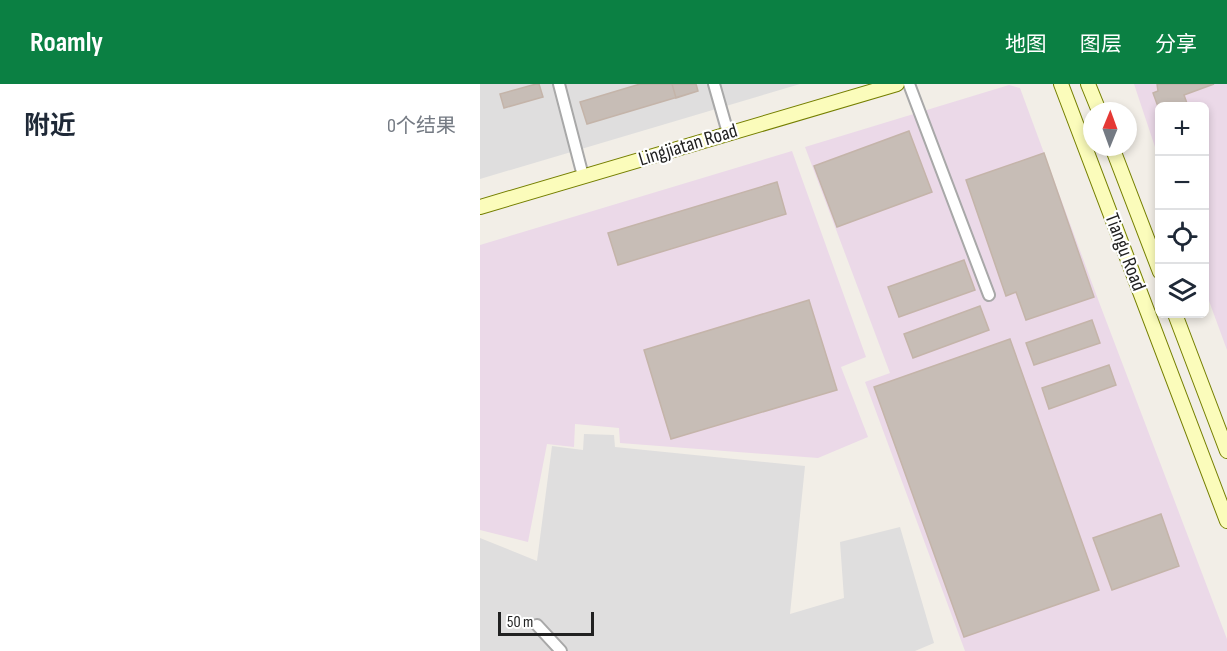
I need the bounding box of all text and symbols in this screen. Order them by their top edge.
text: Roamly [30,26,103,59]
text: 地图 [1005,32,1047,57]
text: 图层 [1080,32,1122,57]
text: 分享 [1155,32,1197,57]
north arrow [1083,102,1137,156]
map controls [1155,102,1209,318]
button: + [1155,102,1209,156]
text: 附近 [24,111,76,142]
text: 0个结果 [387,114,456,138]
street label: Lingjiatan Road [636,119,740,171]
button: − [1155,156,1209,210]
street label: Tiangu Road [1099,210,1151,294]
button: locate [1155,210,1209,264]
button: layers [1155,264,1209,318]
scale bar [498,609,594,636]
text: 50 m [507,613,533,632]

